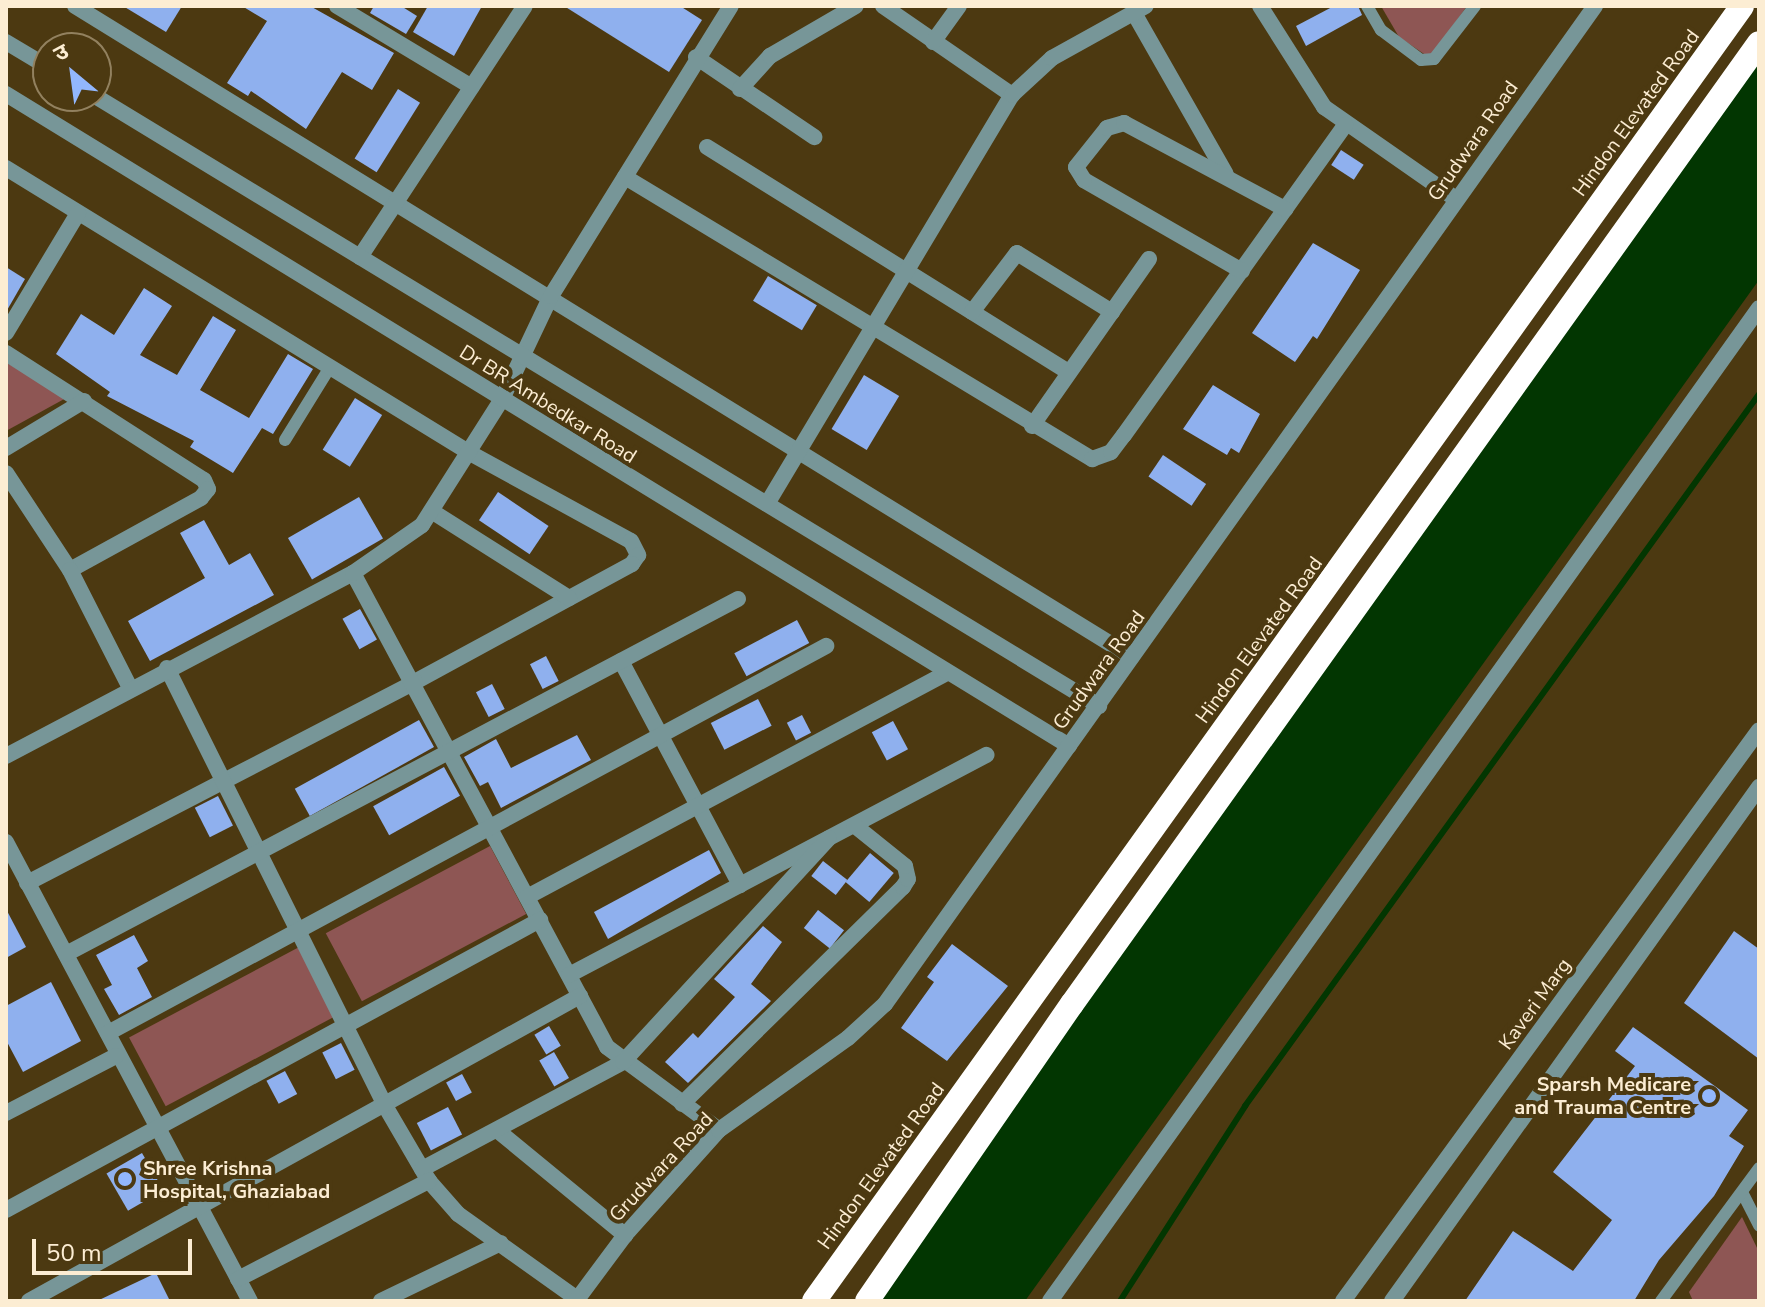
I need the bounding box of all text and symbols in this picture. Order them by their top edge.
street label: Hindon Elevated Road [1567,25,1705,201]
north arrow [32,32,112,112]
text: उ [48,37,74,69]
street label: Grudwara Road [1423,76,1523,206]
street label: Dr BR Ambedkar Road [455,340,641,468]
street label: Hindon Elevated Road [1190,552,1328,728]
street label: Grudwara Road [1048,606,1150,734]
street label: Kaveri Marg [1494,954,1576,1054]
place label: Sparsh Medicare and Trauma Centre [1514,1072,1691,1119]
street label: Hindon Elevated Road [812,1078,950,1254]
marker: Sparsh Medicare and Trauma Centre [1698,1085,1720,1107]
street label: Grudwara Road [604,1107,718,1227]
place label: Shree Krishna Hospital, Ghaziabad [143,1156,330,1203]
marker: Shree Krishna Hospital, Ghaziabad [114,1168,136,1190]
scale bar [36,1223,196,1273]
text: 50 m [46,1237,102,1269]

